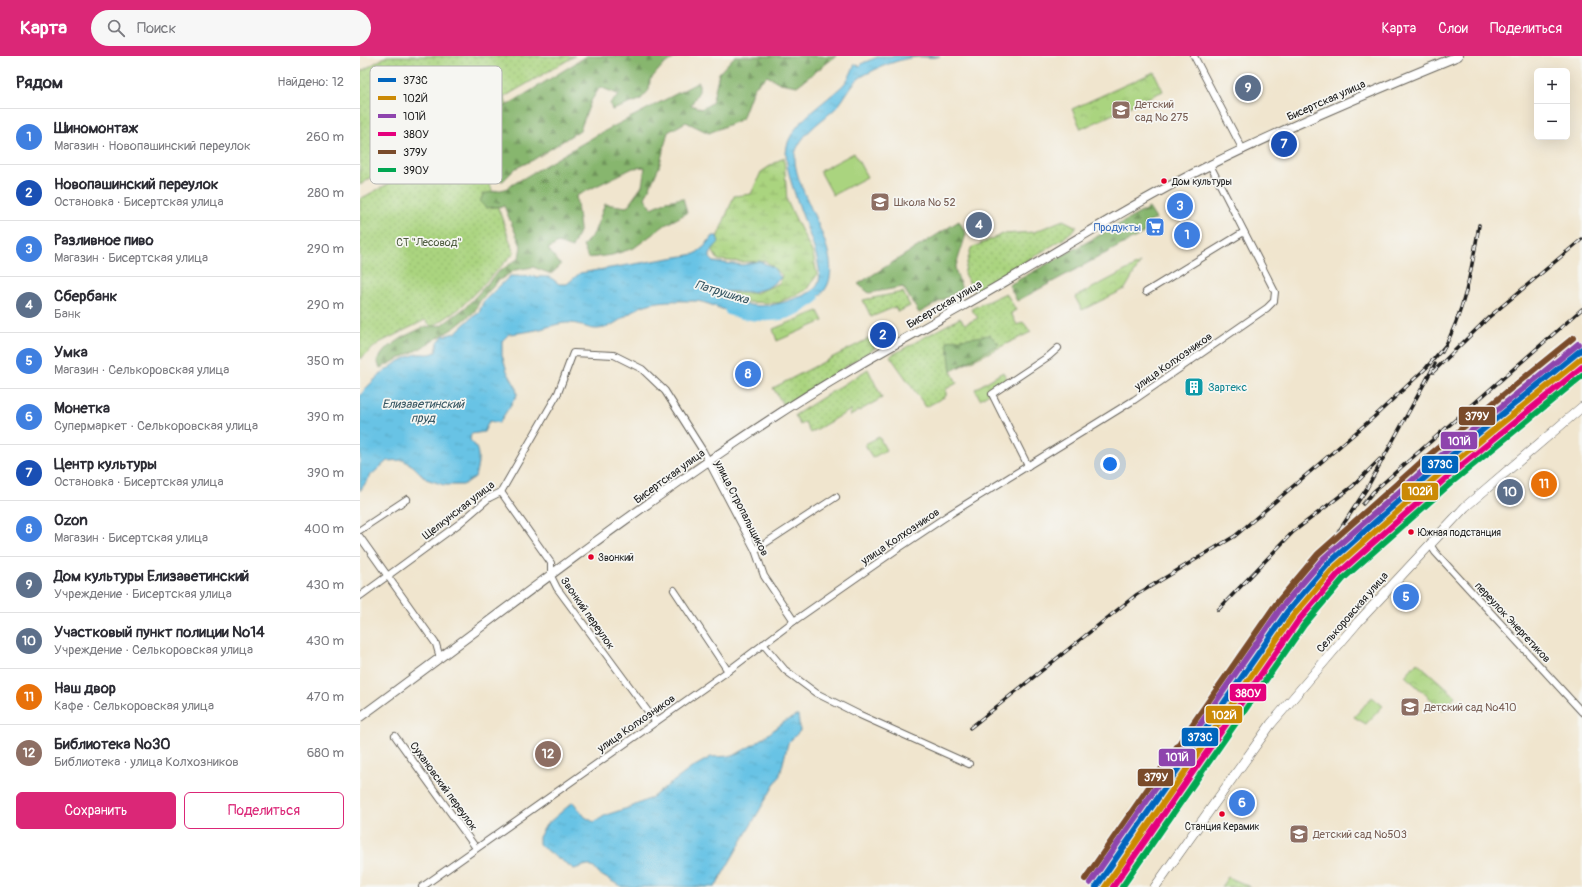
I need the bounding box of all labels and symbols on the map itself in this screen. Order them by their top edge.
legend [370,66,502,184]
pin: 9 [1235,73,1261,103]
text: 373C [403,74,428,87]
street label: Бисертская улица [1285,77,1367,124]
text: 102Й [403,92,428,105]
place label: Детский сад № 275 [1134,98,1188,124]
school or university icon: Детский сад № 275 [1110,99,1132,121]
text: 101Й [403,110,426,123]
text: 380У [403,128,429,141]
pin: 7 [1271,129,1297,159]
text: 379У [403,146,428,159]
text: 390У [403,164,429,177]
marker: Дом культуры [1159,176,1169,186]
place label: Дом культуры [1171,176,1232,188]
school or university icon: Школа № 52 [869,191,891,213]
pin: 3 [1167,191,1193,221]
place label: Школа № 52 [894,196,956,209]
pin: 4 [966,210,992,240]
supermarket icon: Продукты [1144,216,1166,238]
pin: 1 [1174,220,1200,250]
place label: Продукты [1094,221,1141,234]
park label: СТ "Лесовод" [396,236,462,249]
water label: Патрушиха [693,277,752,308]
street label: Бисертская улица [904,278,984,331]
pin: 2 [870,320,896,350]
street label: улица Колхозников [1131,330,1215,394]
pin: 8 [735,359,761,389]
building icon: Зартекс [1183,376,1205,398]
place label: Зартекс [1208,381,1248,394]
water label: Елизаветинский пруд [382,397,465,426]
line badge: 379У [1458,406,1496,426]
text: 379У [1465,410,1490,423]
line badge: 101Й [1440,431,1478,450]
text: 101Й [1448,435,1471,448]
street label: Бисертская улица [631,446,707,507]
your location [1100,454,1120,474]
line badge: 373C [1421,455,1459,474]
street label: улица Стропальщиков [711,457,771,558]
text: 373C [1428,458,1453,471]
pin: 11 [1531,469,1557,499]
pin: 10 [1497,477,1523,507]
street label: Щелкунская улица [420,478,497,543]
line badge: 102Й [1401,482,1439,501]
text: 102Й [1408,485,1433,498]
street label: улица Колхозников [858,505,942,568]
marker: Южная подстанция [1406,527,1416,537]
place label: Южная подстанция [1418,527,1501,539]
marker: Звонкий [586,552,596,562]
place label: Звонкий [598,552,634,564]
street label: Селькоровская улица [1314,569,1391,655]
street label: Звонкий переулок [558,575,618,652]
street label: переулок Энергетиков [1472,579,1553,665]
pin: 5 [1393,582,1419,612]
line badge: 380У [1229,683,1267,702]
text: 380У [1235,687,1261,700]
street label: улица Колхозников [594,692,678,756]
school or university icon: Детский сад №410 [1399,696,1421,718]
place label: Детский сад №410 [1423,701,1517,714]
line badge: 102Й [1205,705,1243,724]
text: 102Й [1212,709,1237,722]
line badge: 373C [1181,727,1219,747]
text: 373C [1188,731,1213,744]
street label: Сухановский переулок [407,739,480,833]
pin: 12 [535,739,561,769]
line badge: 101Й [1158,748,1196,767]
text: 101Й [1166,751,1189,764]
line badge: 379У [1137,768,1174,787]
text: 379У [1144,771,1169,784]
pin: 6 [1229,788,1255,818]
marker: Станция Керамик [1217,809,1227,819]
place label: Станция Керамик [1185,821,1259,833]
school or university icon: Детский сад №503 [1288,823,1310,845]
place label: Детский сад №503 [1312,828,1407,841]

